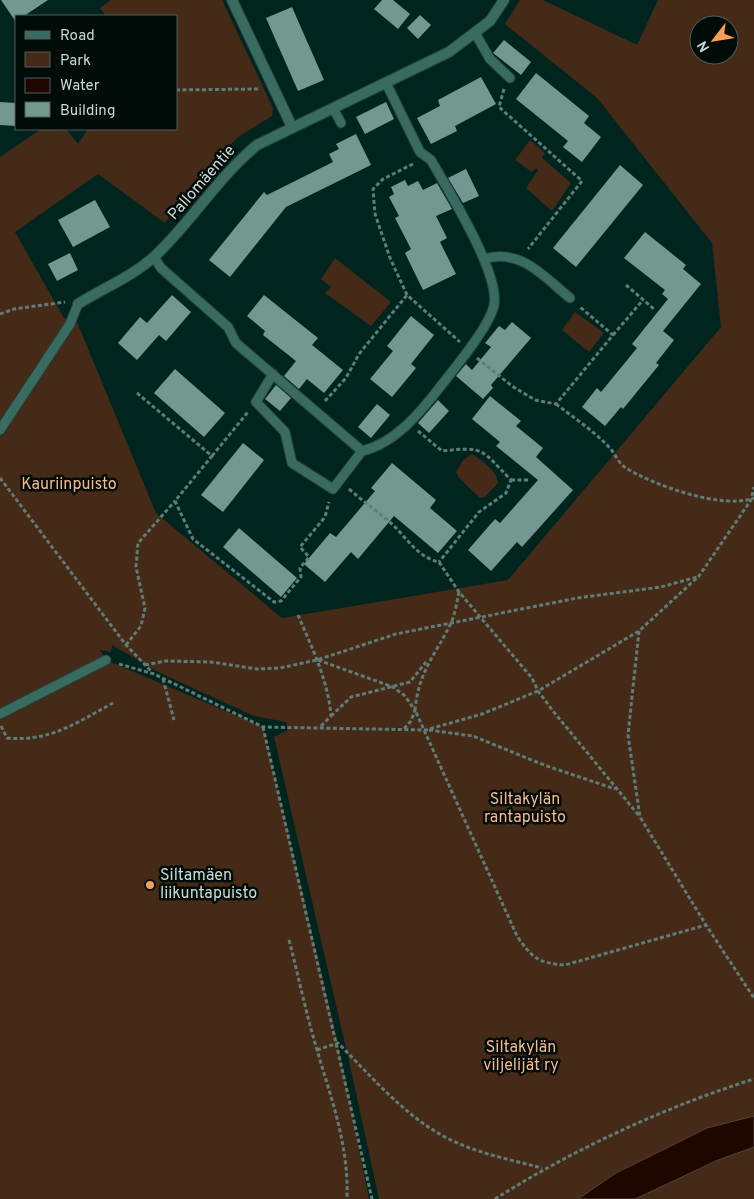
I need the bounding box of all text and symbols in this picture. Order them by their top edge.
legend [15,15,178,130]
north arrow [689,15,739,65]
text: Road [60,27,95,46]
text: N [694,37,714,55]
text: Park [60,52,91,71]
text: Water [60,77,100,96]
text: Building [60,102,115,121]
street label: Pallomäentie [164,141,240,225]
park label: Kauriinpuisto [21,475,117,495]
park label: Siltakylän rantapuisto [484,790,566,828]
place label: Siltamäen liikuntapuisto [160,866,257,904]
marker: Siltamäen liikuntapuisto [144,879,156,891]
park label: Siltakylän viljelijät ry [483,1038,559,1076]

